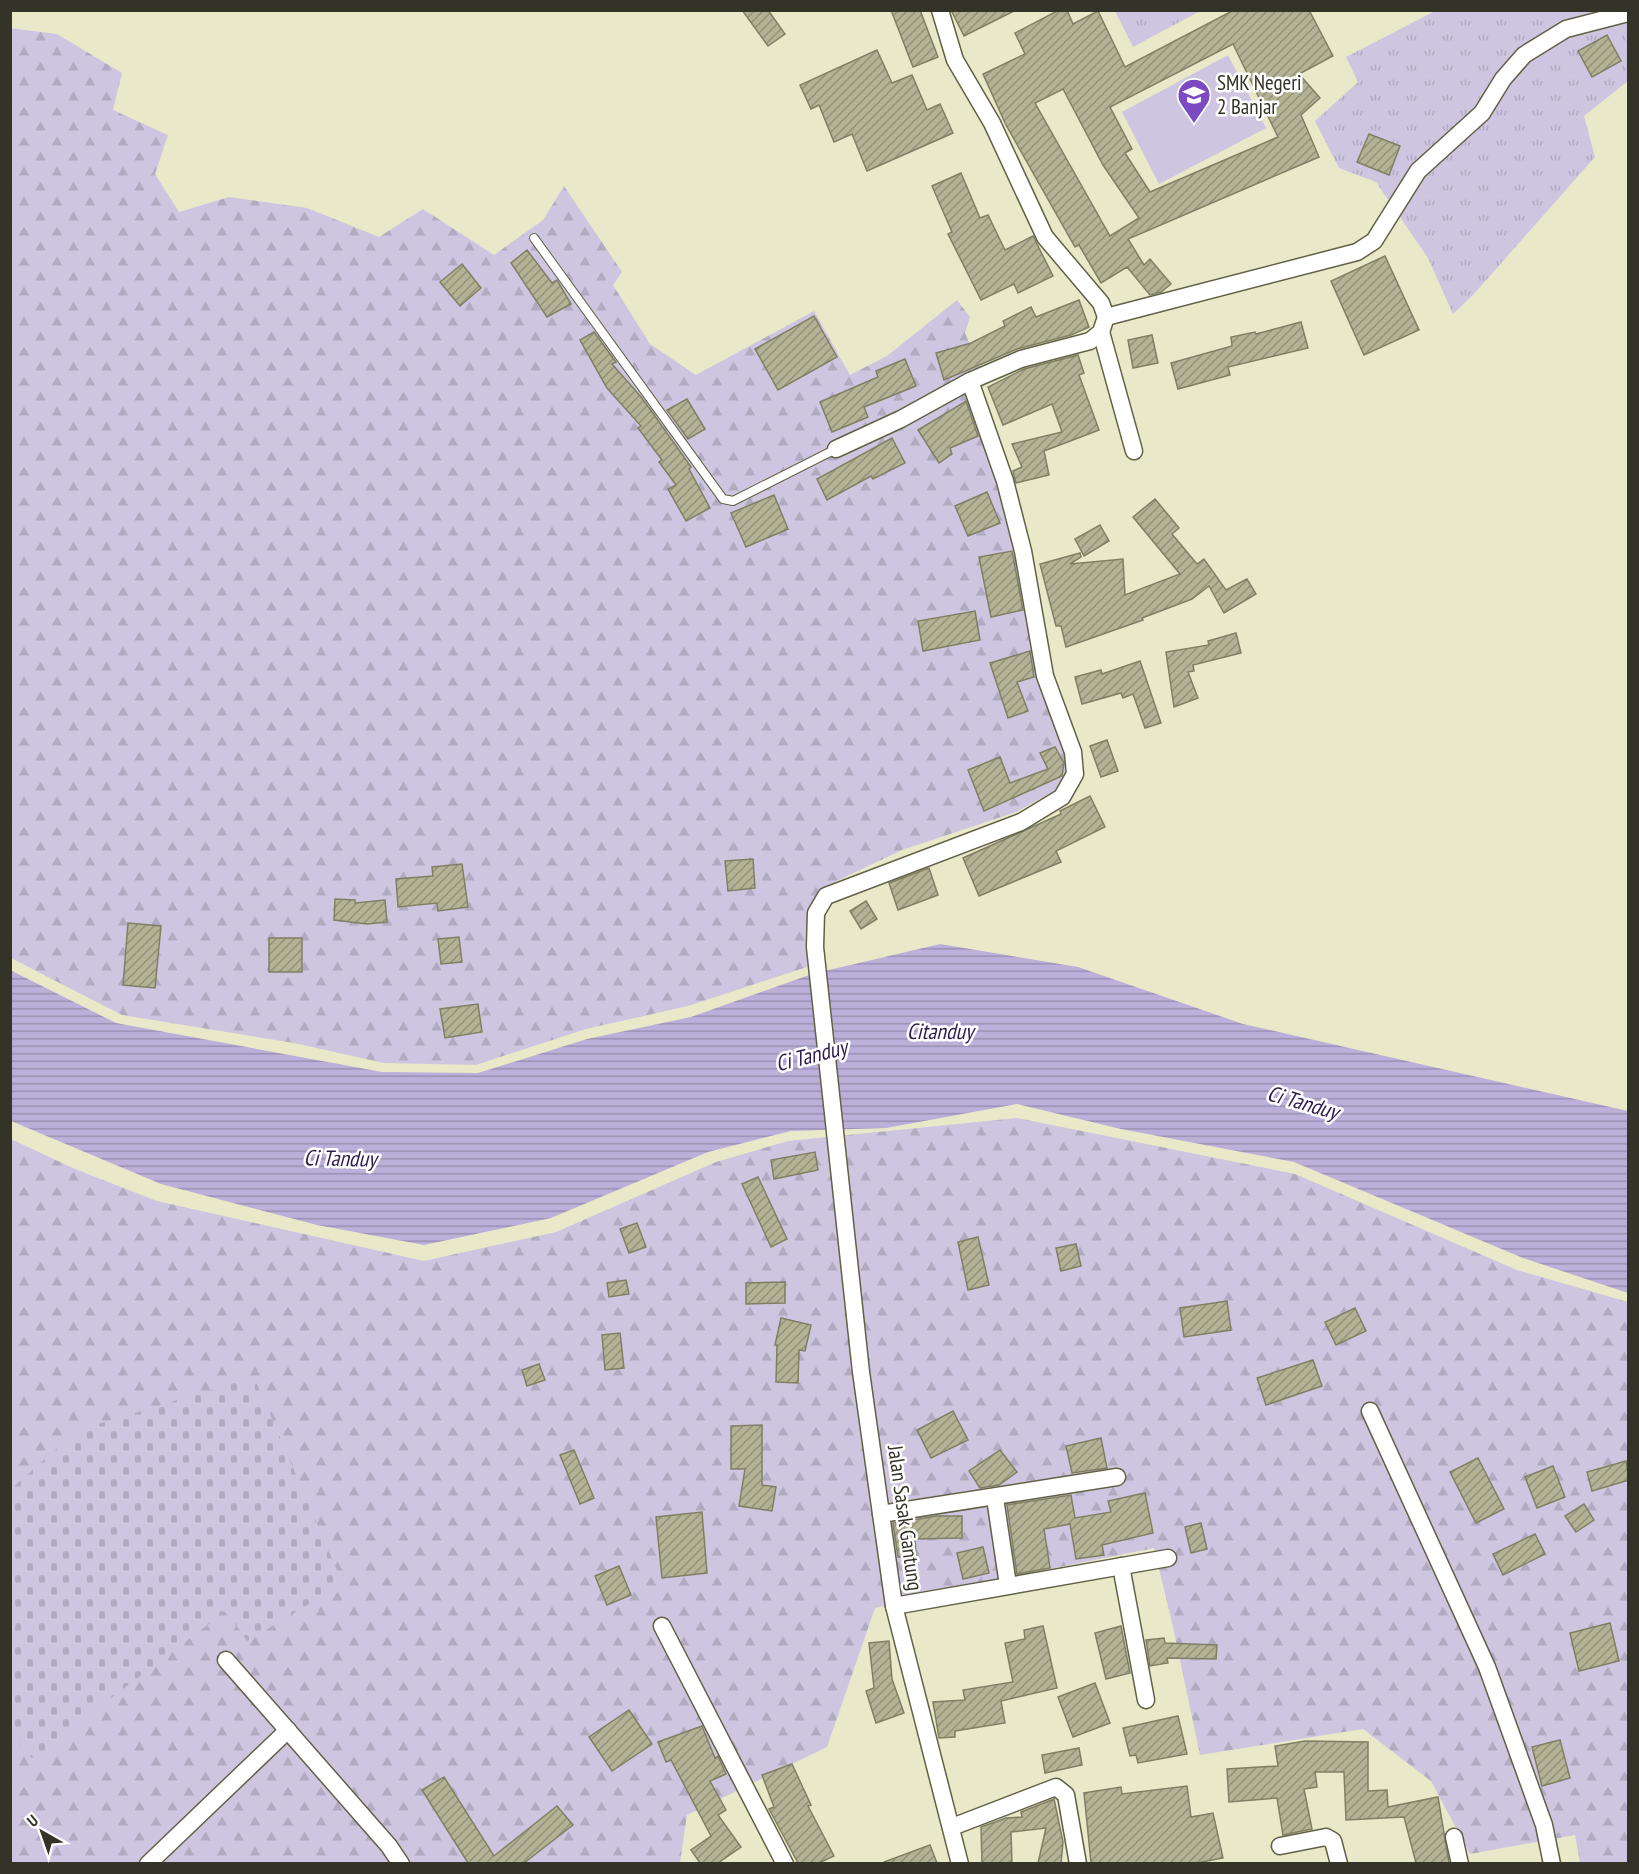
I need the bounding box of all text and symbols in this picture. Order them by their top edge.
place label: SMK Negeri 2 Banjar [1217,69,1302,120]
school or university icon: SMK Negeri 2 Banjar [1176,77,1212,124]
water label: Citanduy [907,1017,976,1045]
water label: Ci Tanduy [772,1032,852,1077]
water label: Ci Tanduy [1264,1079,1344,1126]
water label: Ci Tanduy [303,1143,379,1173]
street label: Jalan Sasak Gantung [882,1443,929,1592]
north arrow [12,1802,72,1862]
text: U [23,1810,42,1831]

